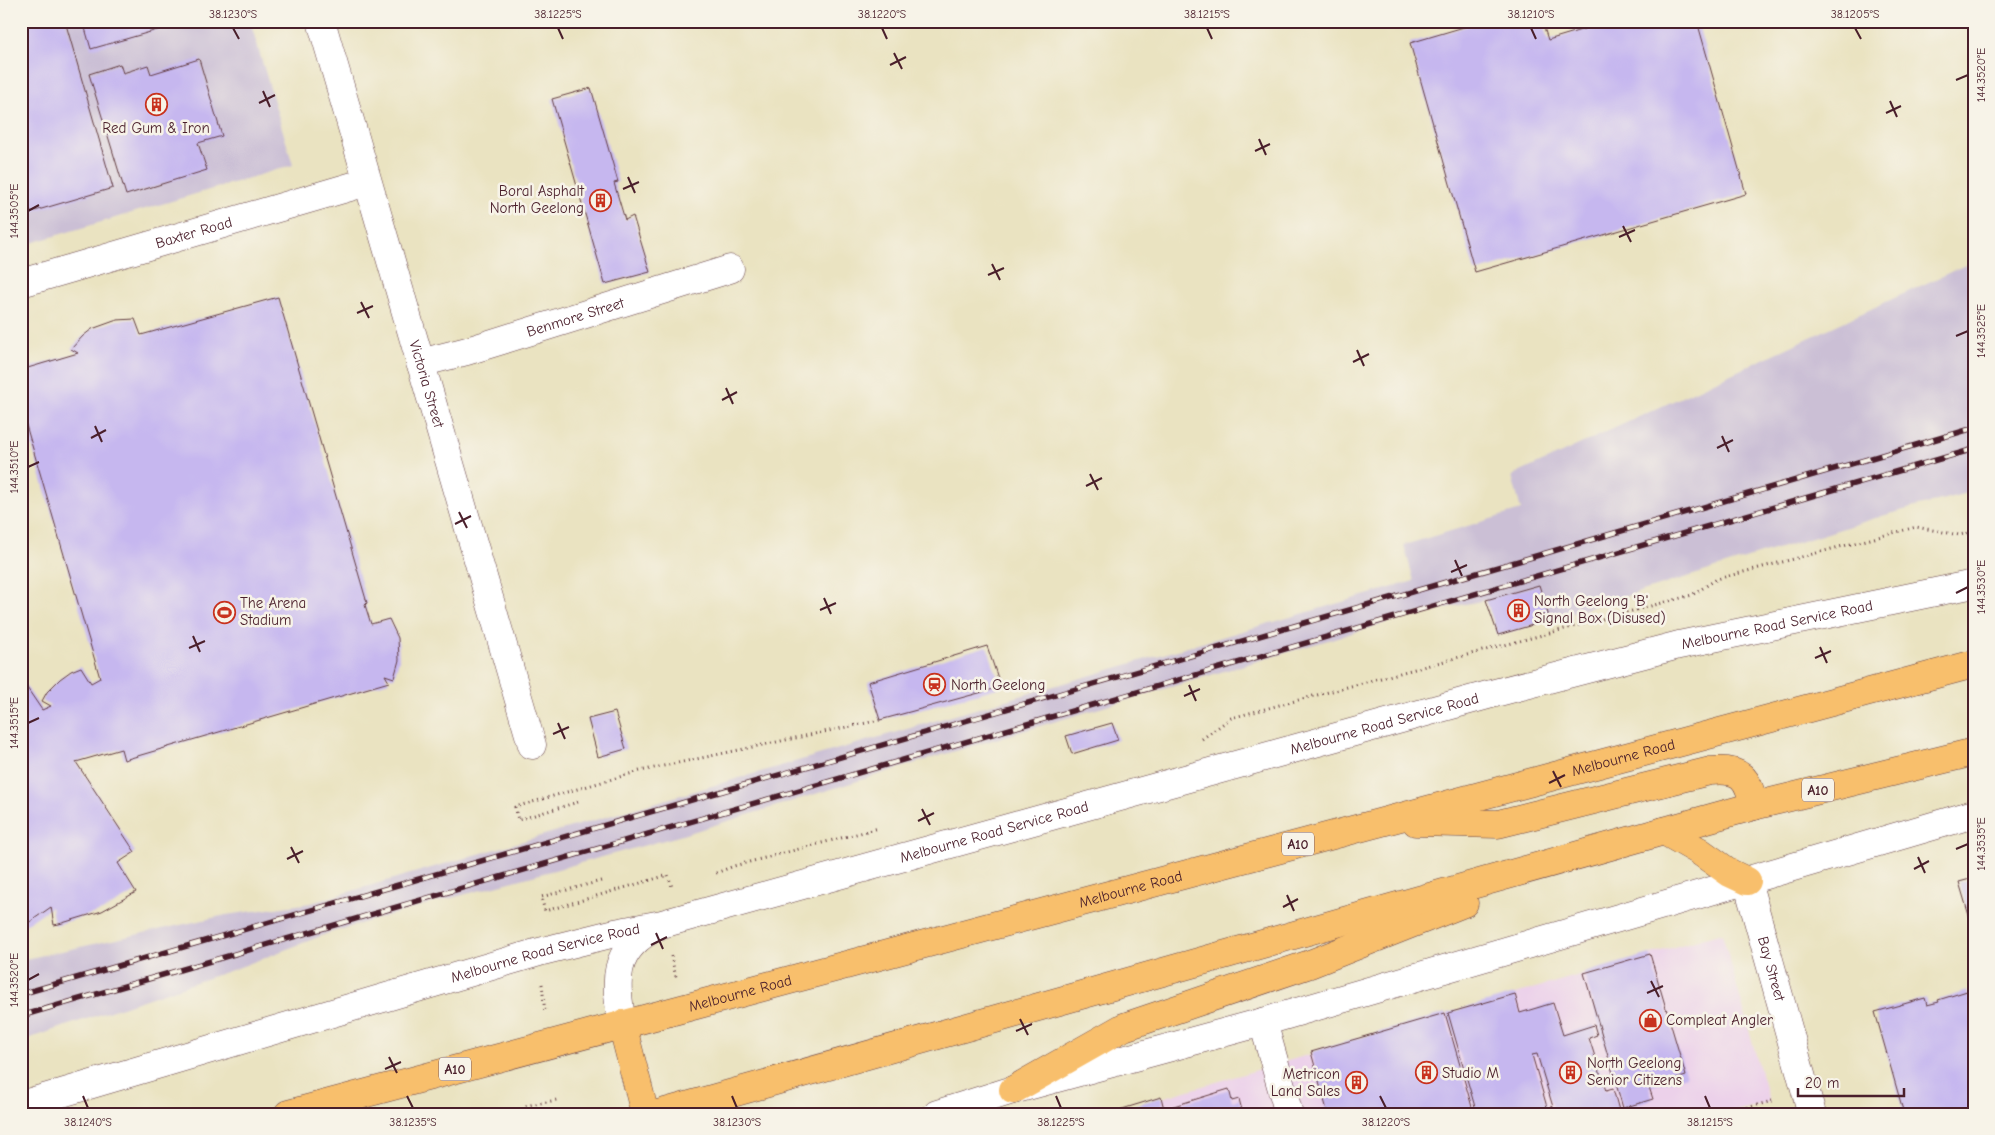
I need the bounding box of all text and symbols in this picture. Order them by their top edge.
text: 38.1230°S [209,7,257,21]
text: 38.1225°S [534,7,582,21]
text: 38.1220°S [858,7,907,21]
text: 38.1215°S [1184,7,1230,21]
text: 38.1210°S [1508,7,1555,21]
text: 38.1205°S [1831,7,1880,21]
text: 144.3520°E [1974,48,1988,102]
building icon: Red Gum & Iron [144,93,168,117]
place label: Red Gum & Iron [102,119,210,137]
place label: Boral Asphalt North Geelong [490,182,585,217]
text: 144.3505°E [7,184,21,238]
building icon: Boral Asphalt North Geelong [588,188,612,212]
street label: Baxter Road [153,213,234,252]
street label: Benmore Street [524,293,627,341]
text: 144.3525°E [1974,304,1988,358]
street label: Victoria Street [406,338,448,430]
text: 144.3510°E [7,440,21,494]
text: 144.3530°E [1974,560,1988,614]
place label: North Geelong 'B' Signal Box (Disused) [1534,592,1666,627]
place label: The Arena Stadium [240,594,306,629]
street label: Melbourne Road Service Road [1680,596,1874,653]
building icon: North Geelong 'B' Signal Box (Disused) [1506,598,1530,622]
sports icon: The Arena Stadium [212,600,236,624]
station icon: North Geelong [923,673,947,697]
place label: North Geelong [951,676,1045,694]
street label: Melbourne Road Service Road [1288,689,1481,758]
text: 144.3515°E [7,697,21,749]
street label: Melbourne Road [1570,735,1677,780]
road number: A10 [1802,778,1834,802]
street label: Melbourne Road Service Road [898,797,1090,867]
text: 144.3535°E [1974,817,1988,871]
road number: A10 [1282,832,1314,856]
street label: Melbourne Road [1077,867,1184,912]
street label: Melbourne Road Service Road [449,919,641,987]
street label: Bay Street [1754,934,1789,1004]
text: 144.3520°E [7,953,21,1007]
street label: Melbourne Road [687,971,794,1016]
shop icon: Compleat Angler [1638,1008,1662,1032]
place label: Compleat Angler [1666,1011,1773,1029]
place label: North Geelong Senior Citizens [1587,1054,1682,1089]
road number: A10 [439,1058,471,1080]
building icon: North Geelong Senior Citizens [1559,1060,1583,1084]
building icon: Studio M [1414,1061,1438,1085]
place label: Studio M [1442,1064,1499,1082]
place label: Metricon Land Sales [1271,1065,1340,1100]
scale bar [1798,1065,1904,1097]
building icon: Metricon Land Sales [1344,1071,1368,1095]
text: 20 m [1805,1074,1839,1092]
text: 38.1240°S [64,1115,112,1129]
text: 38.1235°S [389,1115,437,1129]
text: 38.1230°S [713,1115,761,1129]
text: 38.1225°S [1037,1115,1085,1129]
text: 38.1220°S [1362,1115,1411,1129]
text: 38.1215°S [1687,1115,1733,1129]

